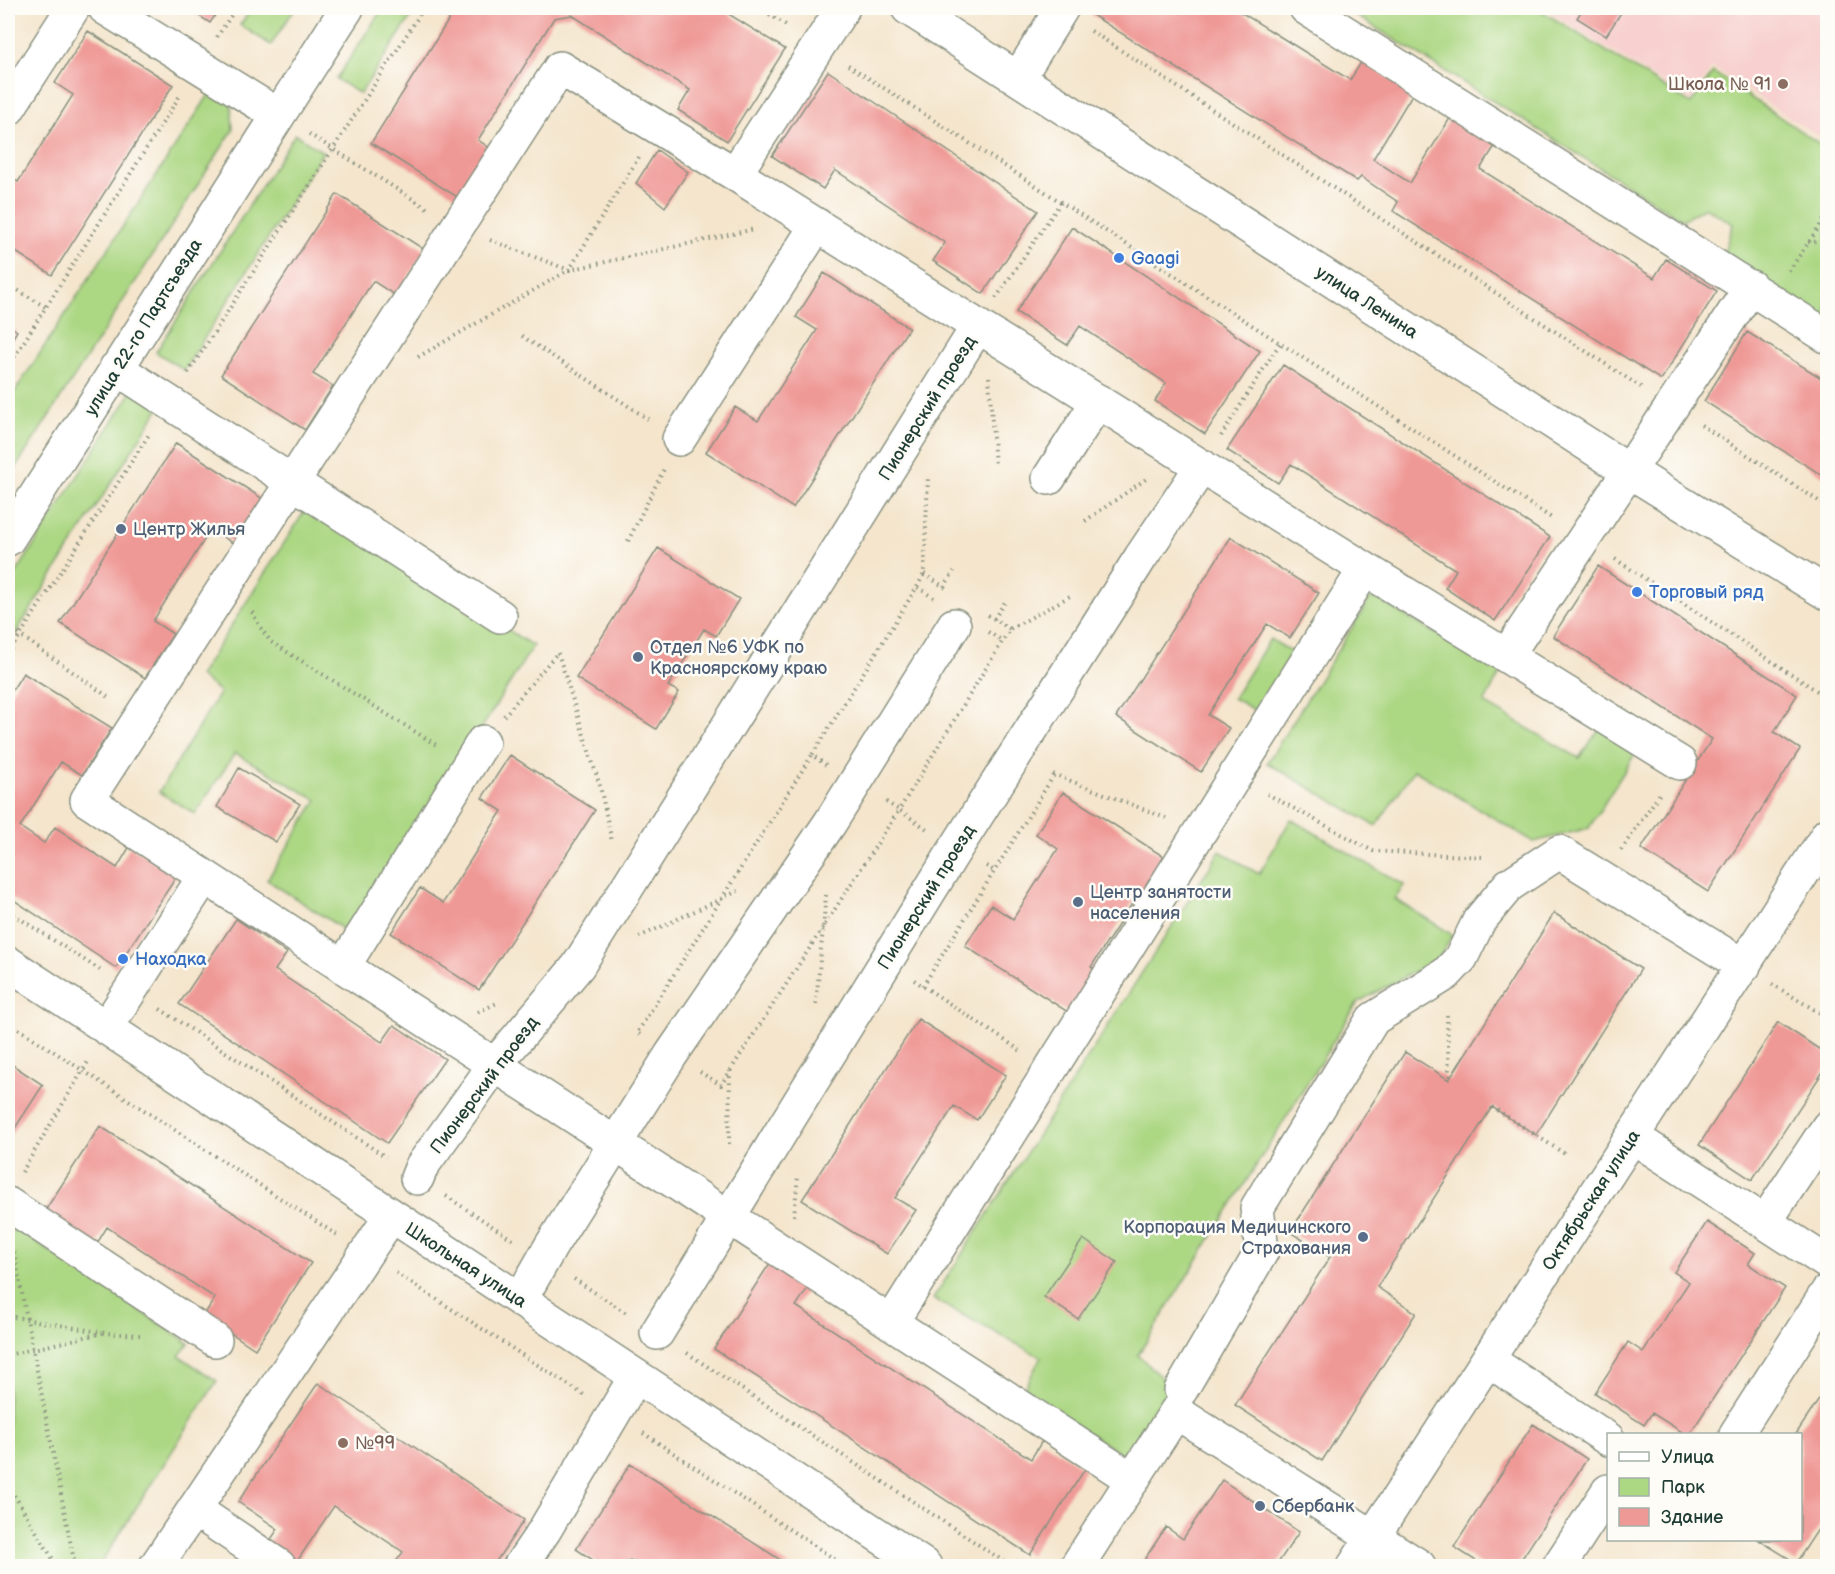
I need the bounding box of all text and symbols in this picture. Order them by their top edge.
place label: Школа № 91 [1668,74,1771,95]
marker: Школа № 91 [1776,77,1790,91]
street label: улица 22-го Партсъезда [80,235,207,420]
place label: Gaagi [1131,248,1179,269]
marker: Gaagi [1112,251,1126,265]
street label: улица Ленина [1312,262,1422,343]
street label: Пионерский проезд [874,332,980,484]
place label: Центр Жилья [133,519,245,540]
marker: Центр Жилья [114,522,128,536]
place label: Торговый ряд [1649,582,1764,603]
marker: Торговый ряд [1630,585,1644,599]
place label: Отдел №6 УФК по Красноярскому краю [650,637,827,679]
marker: Отдел №6 УФК по Красноярскому краю [631,650,645,664]
street label: Пионерский проезд [873,821,979,973]
place label: Центр занятости населения [1090,882,1232,924]
marker: Центр занятости населения [1071,895,1085,909]
place label: Находка [135,949,207,970]
marker: Находка [116,952,130,966]
street label: Пионерский проезд [426,1012,543,1158]
street label: Октябрьская улица [1538,1126,1645,1274]
place label: Корпорация Медицинского Cтрахования [1123,1217,1351,1259]
street label: Школьная улица [401,1218,531,1313]
marker: Корпорация Медицинского Cтрахования [1356,1230,1370,1244]
place label: №99 [355,1433,395,1454]
legend [1607,1433,1802,1541]
marker: №99 [336,1436,350,1450]
text: Улица [1661,1447,1715,1468]
text: Парк [1661,1477,1705,1498]
place label: Сбербанк [1272,1496,1355,1517]
marker: Сбербанк [1253,1499,1267,1513]
text: Здание [1661,1507,1723,1528]

